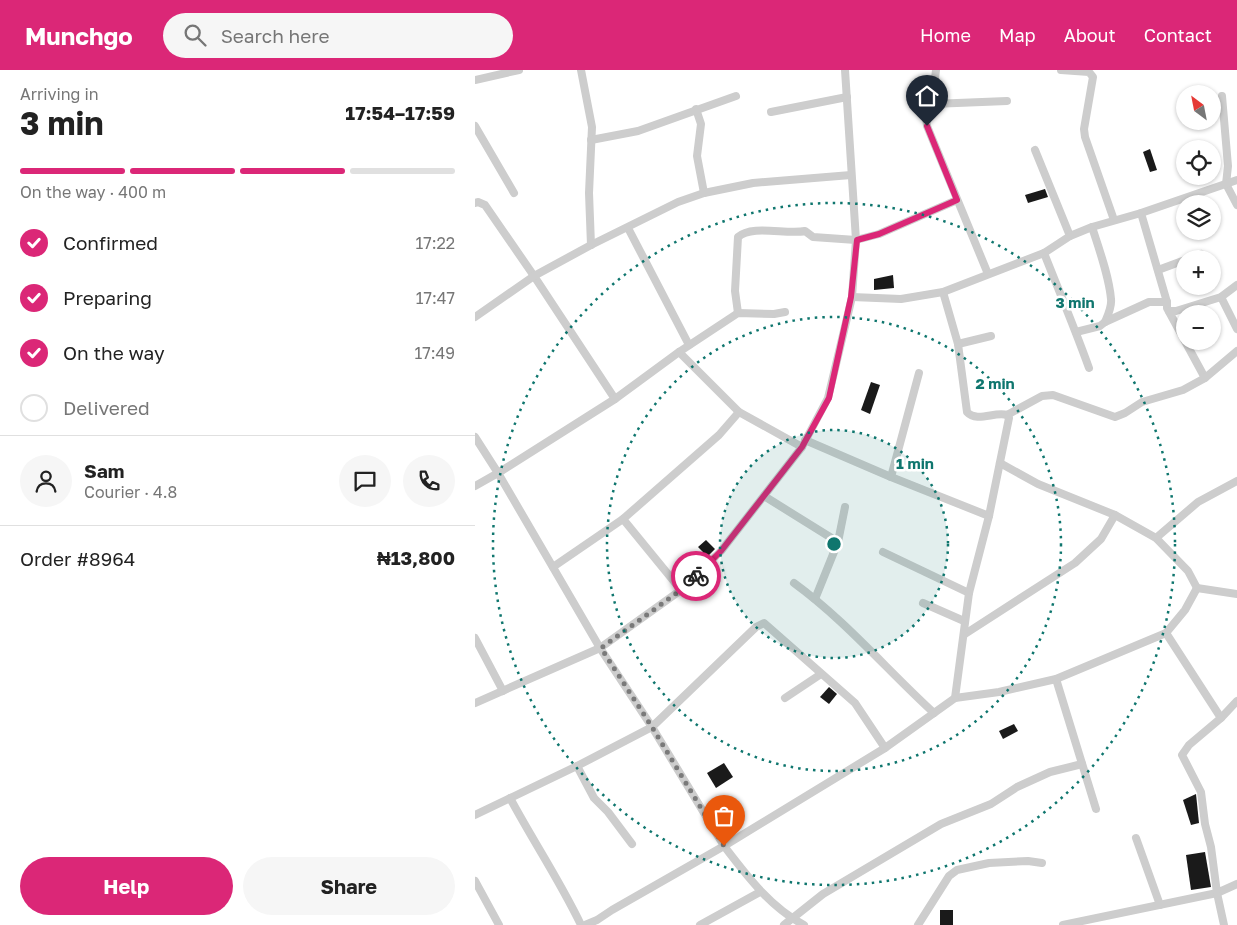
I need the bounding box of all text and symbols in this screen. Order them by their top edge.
search box [163,13,513,58]
text: Munchgo [25,21,133,50]
icon: search [181,21,209,49]
text: Search here [221,24,330,47]
text: Home [920,24,971,46]
text: Map [999,24,1036,46]
text: About [1064,24,1116,46]
text: Contact [1144,24,1212,46]
pin [906,75,948,126]
icon: home [913,82,941,110]
text: Arriving in [20,84,99,104]
north arrow [1176,85,1221,130]
map controls [1176,85,1221,350]
text: 17:54–17:59 [345,101,455,124]
text: 3 min [20,104,104,142]
button: locate [1176,140,1221,185]
text: On the way · 400 m [20,182,166,202]
button: layers [1176,195,1221,240]
icon: check [20,229,48,257]
text: Confirmed [63,231,158,254]
text: 17:22 [415,233,455,253]
button: + [1176,250,1221,295]
icon: check [20,284,48,312]
text: Preparing [63,286,152,309]
text: 17:47 [416,288,455,308]
text: 3 min [1055,293,1095,311]
button: − [1176,305,1221,350]
icon: check [20,339,48,367]
text: On the way [63,341,165,364]
text: 17:49 [415,343,455,363]
text: 2 min [975,374,1015,392]
text: Delivered [63,396,150,419]
text: 1 min [896,454,934,472]
button: person [20,455,72,507]
button: chat [339,455,391,507]
button: phone [403,455,455,507]
text: Sam [84,459,124,482]
text: Courier · 4.8 [84,482,177,502]
centre of rings [825,535,843,553]
text: ₦13,800 [377,546,455,569]
text: Order #8964 [20,547,135,570]
courier [671,551,721,601]
icon: bike [682,562,710,590]
pin [703,795,745,846]
icon: bag [710,802,738,830]
button: Help [20,857,233,915]
button: Share [243,857,455,915]

